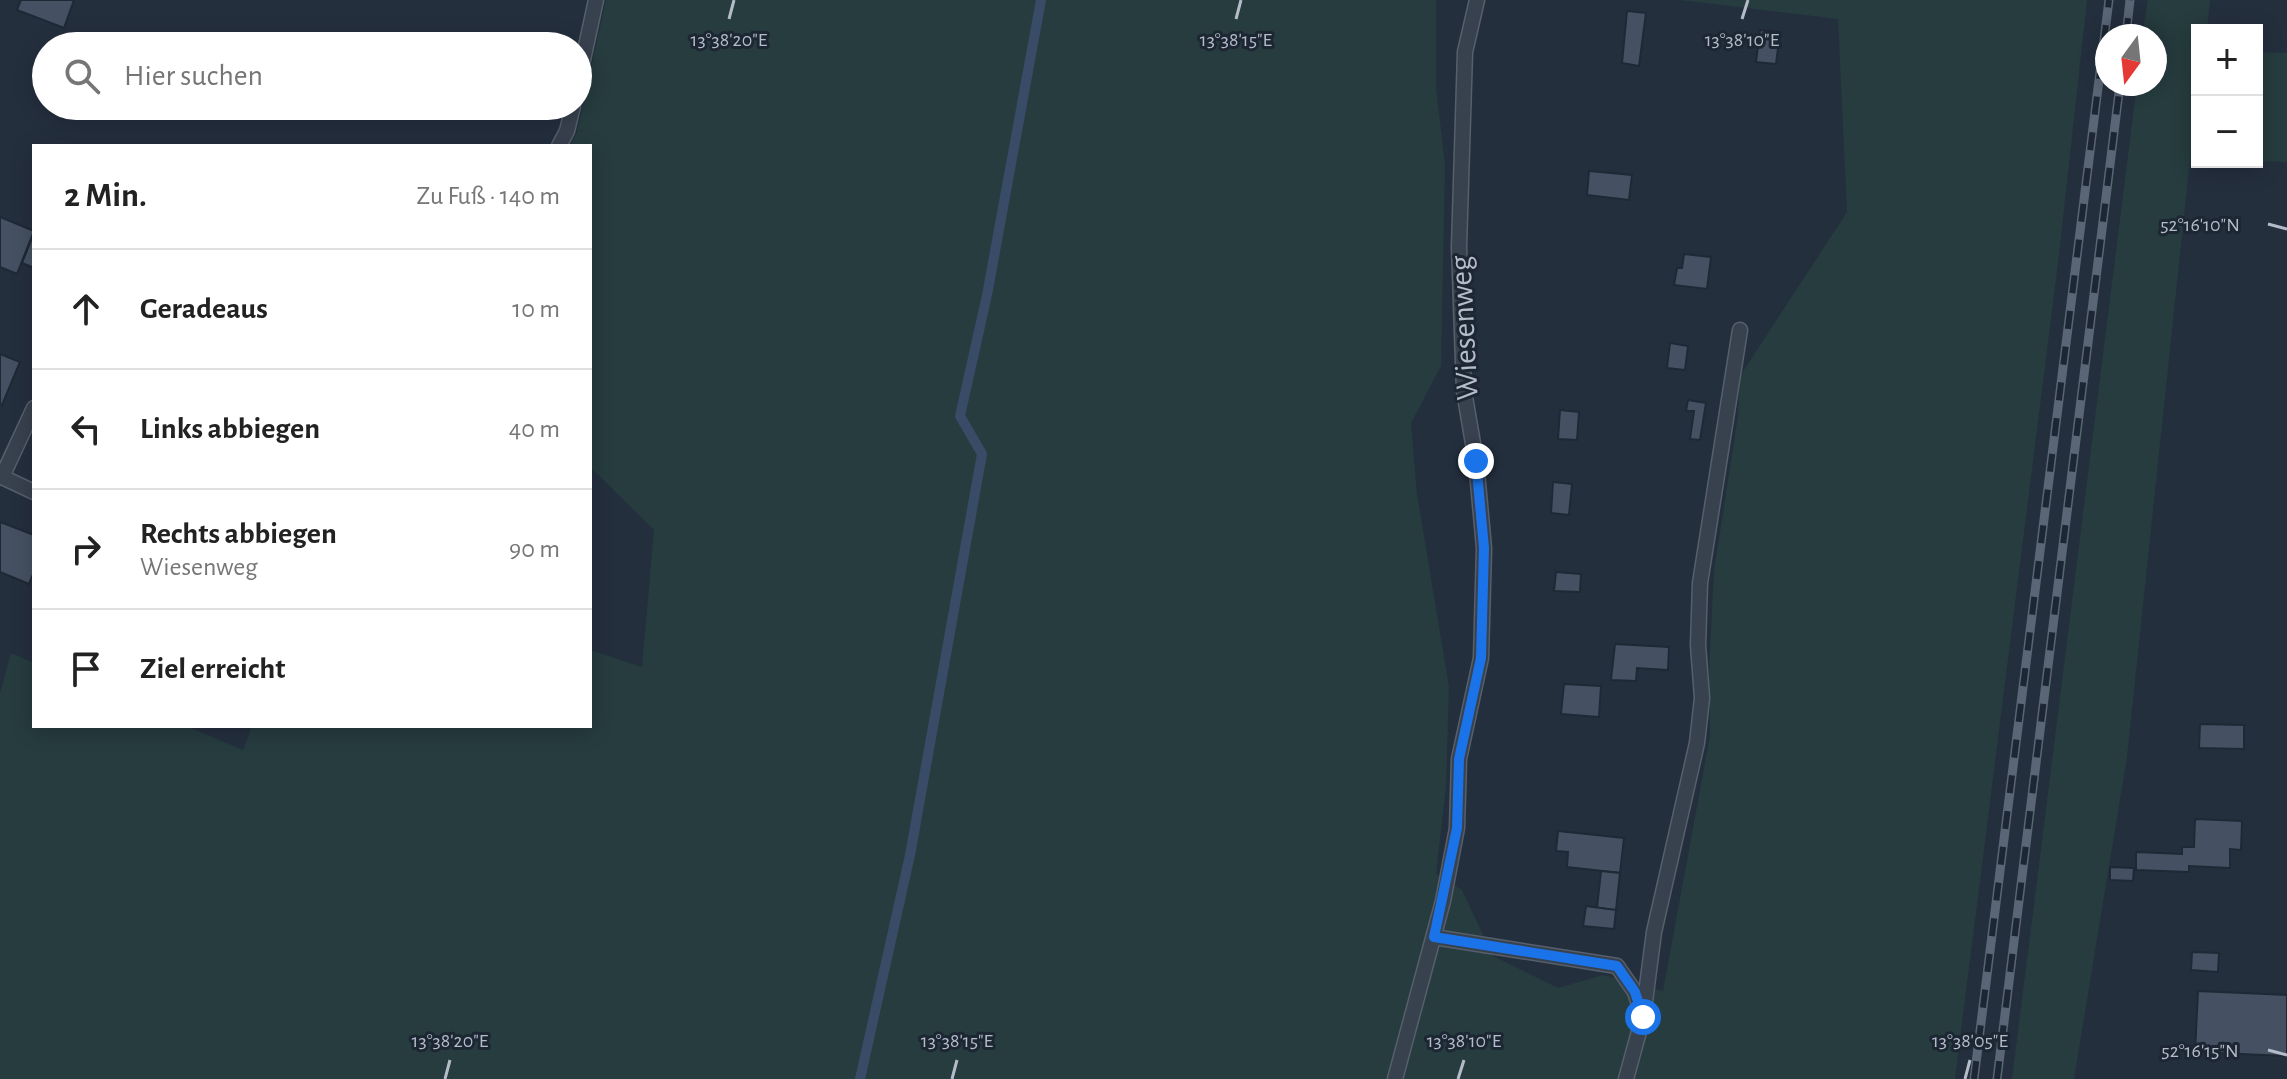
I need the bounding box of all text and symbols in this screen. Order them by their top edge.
north arrow [2095,24,2167,96]
map controls [2191,24,2263,168]
button: + [2191,24,2263,96]
text: 13°38'20"E [691,30,768,50]
text: 13°38'15"E [1200,30,1273,50]
text: 13°38'10"E [1705,30,1780,50]
search box [32,32,592,120]
icon: search [60,54,104,98]
text: Hier suchen [124,61,263,91]
button: − [2191,96,2263,168]
text: 2 Min. [64,179,147,213]
text: Zu Fuß · 140 m [417,183,560,209]
text: 52°16'10"N [2160,215,2240,235]
street label: Wiesenweg [1444,255,1484,401]
icon: ahead [64,287,108,331]
text: Geradeaus [140,294,268,324]
text: 10 m [512,296,560,322]
icon: left [64,407,108,451]
text: Links abbiegen [140,414,320,444]
text: 40 m [509,416,560,442]
route end [1458,443,1494,479]
text: Rechts abbiegen [140,519,337,549]
icon: right [64,527,108,571]
text: 90 m [509,536,560,562]
text: Wiesenweg [140,554,258,580]
icon: arrive [64,647,108,691]
text: Ziel erreicht [140,654,285,684]
route start [1625,999,1661,1035]
text: 13°38'20"E [412,1031,489,1051]
text: 13°38'15"E [921,1031,994,1051]
text: 13°38'10"E [1427,1031,1502,1051]
text: 13°38'05"E [1932,1031,2008,1051]
text: 52°16'15"N [2161,1041,2239,1061]

